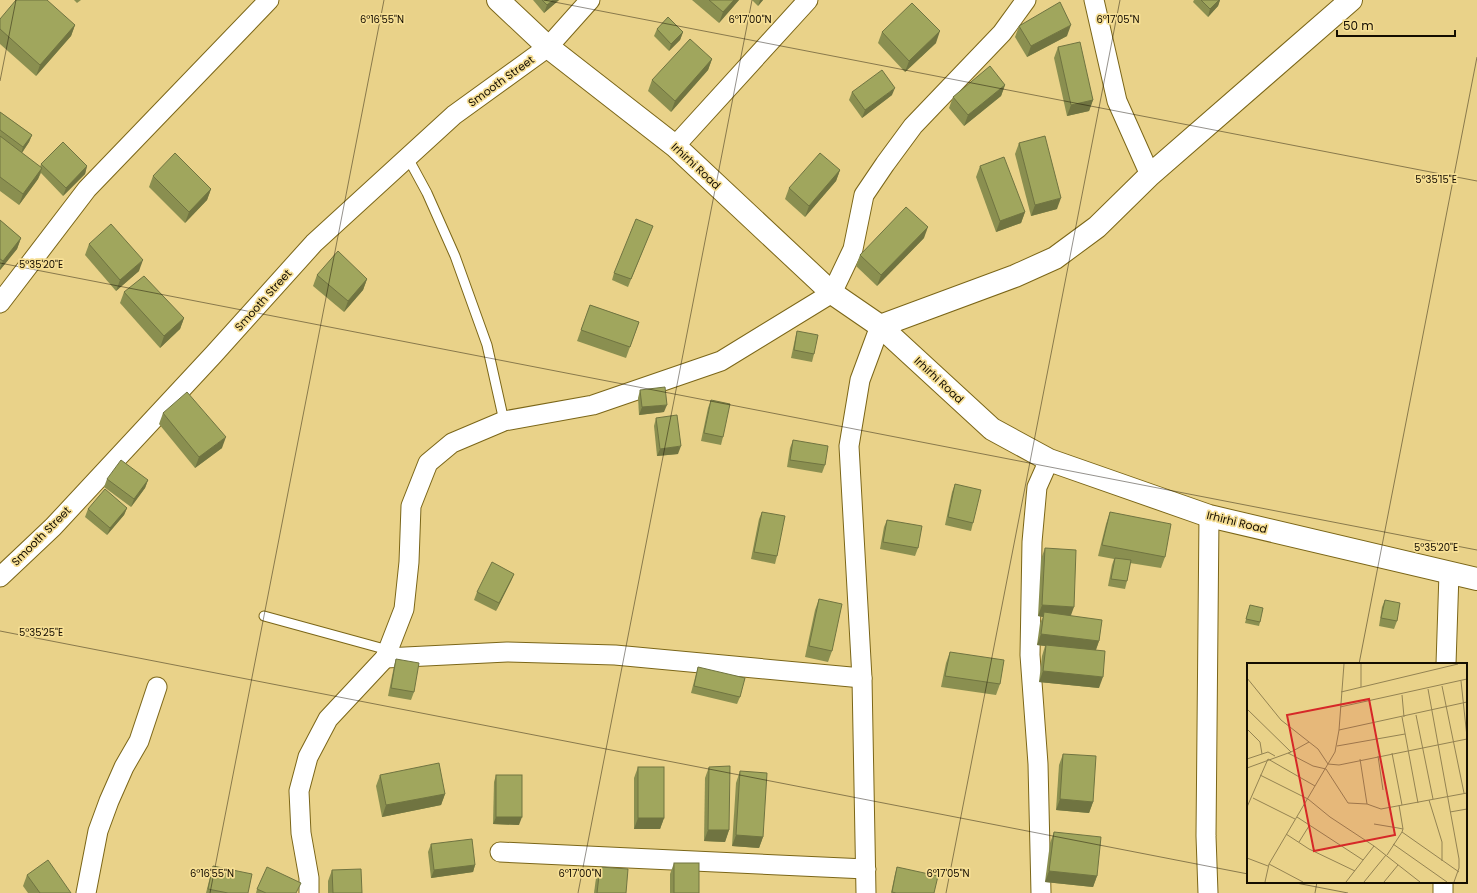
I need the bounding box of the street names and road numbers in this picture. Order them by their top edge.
street label: Smooth Street [465,52,537,110]
street label: Irhirhi Road [668,139,724,193]
street label: Smooth Street [231,266,295,334]
street label: Irhirhi Road [911,353,967,407]
street label: Smooth Street [8,503,74,569]
street label: Irhirhi Road [1205,507,1269,537]

